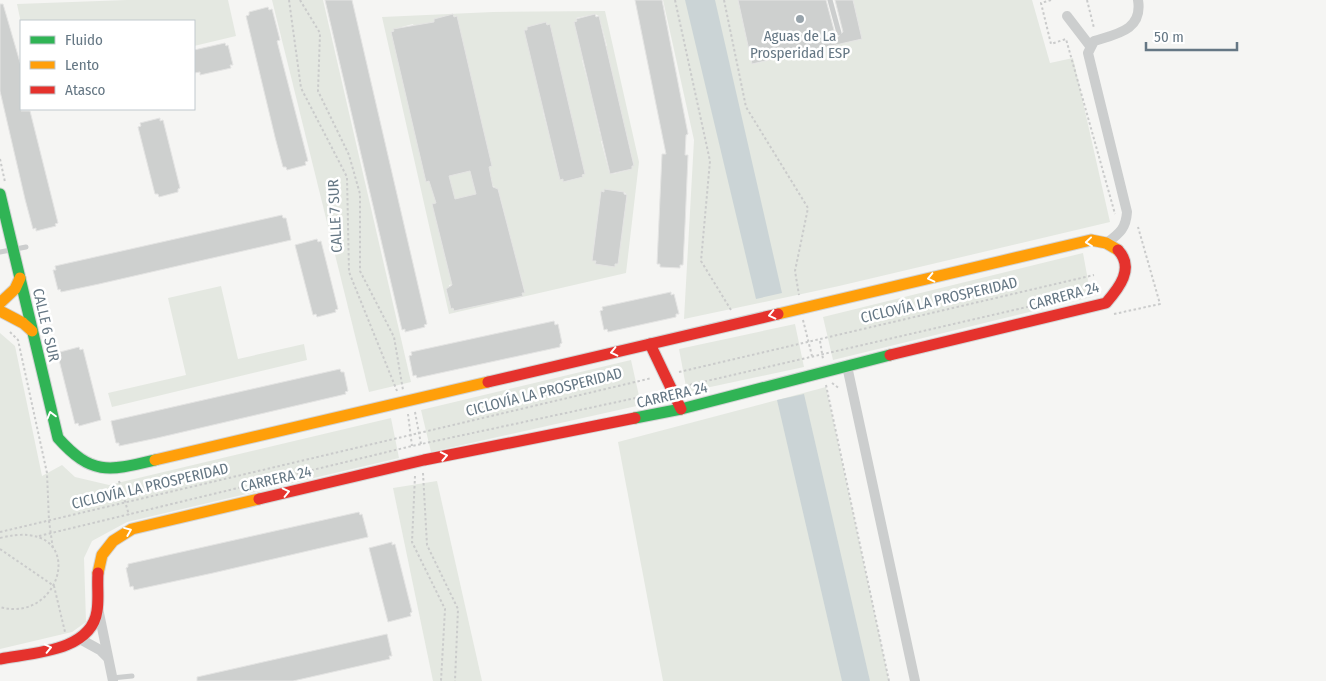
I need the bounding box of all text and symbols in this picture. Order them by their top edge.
marker: Aguas de La Prosperidad ESP [794,13,806,25]
legend [20,20,195,110]
scale bar [1146,20,1237,52]
place label: Aguas de La Prosperidad ESP [750,27,850,62]
text: 50 m [1154,28,1184,46]
text: Fluido [65,31,103,49]
text: Lento [65,56,99,74]
text: Atasco [65,81,105,99]
street label: CALLE 7 SUR [324,179,346,253]
one-way arrow [1084,236,1092,247]
one-way arrow [926,272,935,283]
street label: CICLOVÍA LA PROSPERIDAD [859,273,1019,327]
street label: CARRERA 24 [1027,278,1101,314]
street label: CALLE 6 SUR [29,287,63,363]
one-way arrow [768,309,777,320]
one-way arrow [610,346,619,357]
street label: CICLOVÍA LA PROSPERIDAD [464,364,624,420]
street label: CARRERA 24 [635,378,709,412]
one-way arrow [47,412,57,420]
one-way arrow [440,451,449,461]
street label: CICLOVÍA LA PROSPERIDAD [70,459,230,513]
street label: CARRERA 24 [239,462,313,496]
one-way arrow [282,487,291,498]
one-way arrow [124,527,132,537]
one-way arrow [43,643,52,654]

